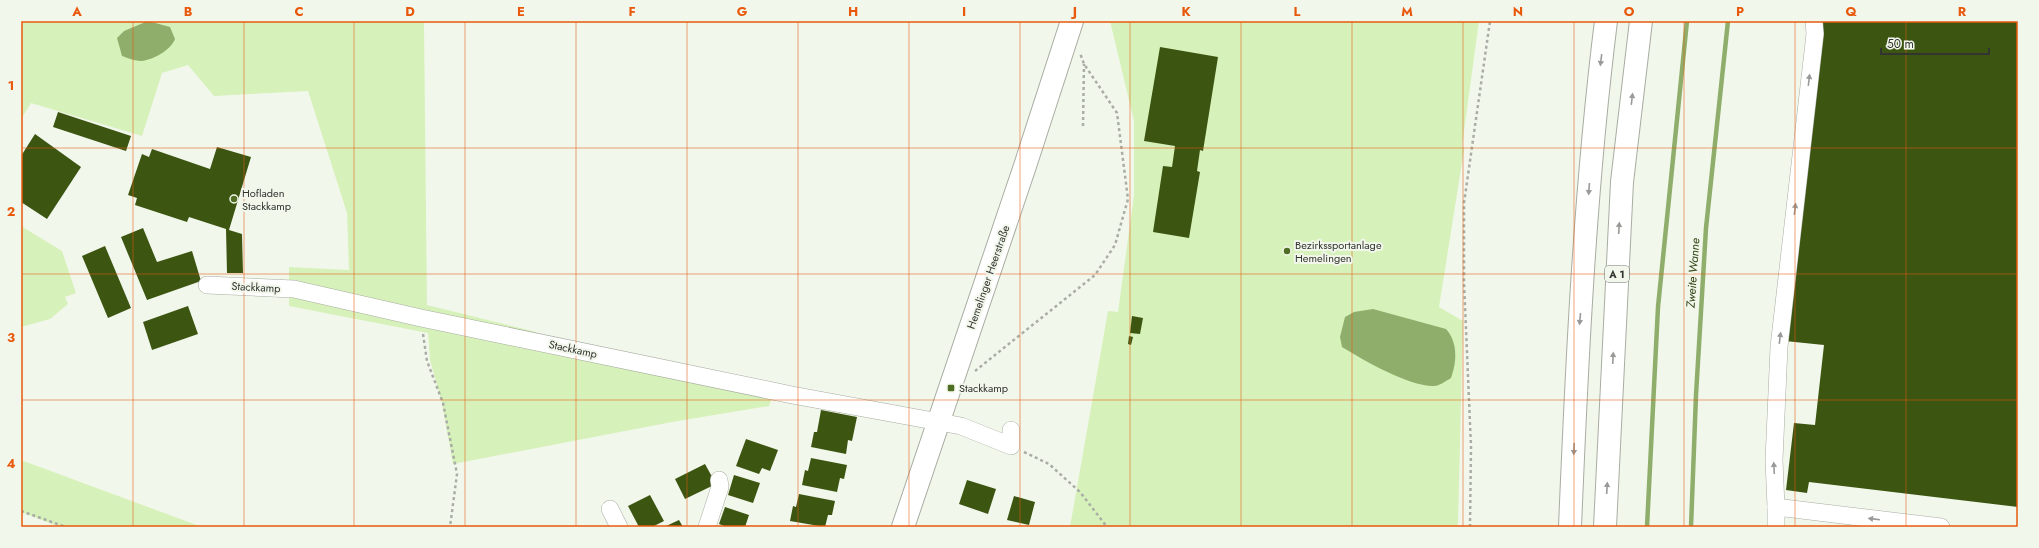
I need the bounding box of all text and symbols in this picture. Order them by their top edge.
text: A [71,2,82,21]
text: B [184,2,193,21]
text: C [294,2,304,21]
text: D [405,2,415,21]
text: E [517,2,525,21]
text: F [628,2,636,21]
text: G [737,2,748,21]
text: H [848,2,858,21]
text: I [962,2,966,21]
text: J [1070,2,1077,21]
text: K [1181,2,1191,21]
text: L [1294,2,1301,21]
text: M [1401,2,1413,21]
text: N [1513,2,1523,21]
text: O [1624,2,1635,21]
text: P [1736,2,1744,21]
text: Q [1845,2,1857,21]
text: R [1958,2,1967,21]
scale bar [1881,30,1989,56]
text: 50 m [1887,35,1914,53]
one-way arrow [1598,54,1604,66]
one-way arrow [1806,74,1813,86]
text: 1 [8,76,14,95]
one-way arrow [1628,93,1635,105]
one-way arrow [1585,183,1592,195]
place label: Hofladen Stackkamp [242,185,291,214]
marker: Hofladen Stackkamp [229,194,239,204]
text: 2 [7,202,15,221]
one-way arrow [1792,203,1798,215]
one-way arrow [1616,222,1623,234]
street label: Hemelinger Heerstraße [963,223,1013,331]
place label: Bezirkssportanlage Hemelingen [1295,237,1382,266]
water label: Zweite Wanne [1682,237,1704,310]
marker: Bezirkssportanlage Hemelingen [1282,246,1292,256]
road number: A 1 [1605,266,1629,282]
street label: Stackkamp [231,278,281,296]
one-way arrow [1577,313,1583,325]
text: 3 [7,328,15,347]
one-way arrow [1777,332,1783,344]
street label: Stackkamp [547,336,599,362]
one-way arrow [1610,351,1616,364]
place label: Stackkamp [959,380,1008,396]
marker: Stackkamp [946,383,956,393]
one-way arrow [1570,443,1577,455]
text: 4 [6,454,16,473]
one-way arrow [1771,462,1778,474]
one-way arrow [1603,482,1610,494]
one-way arrow [1868,516,1880,522]

